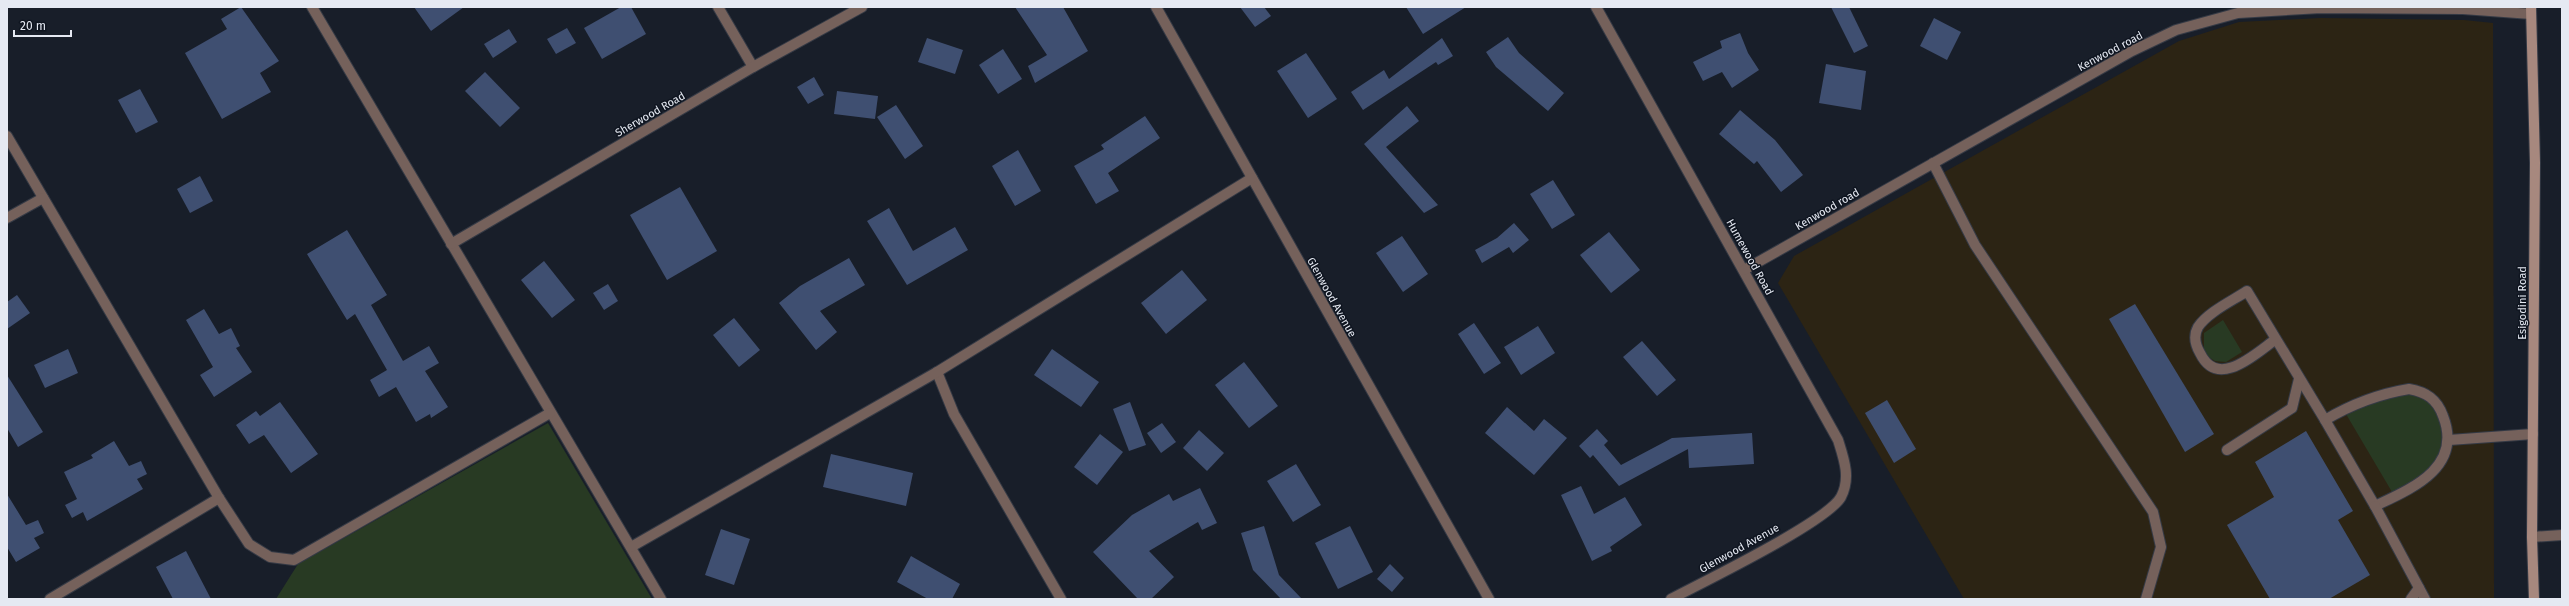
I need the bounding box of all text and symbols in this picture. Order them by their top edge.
scale bar [14,12,71,38]
text: 20 m [20,19,46,33]
street label: Kenwood road [2075,29,2145,74]
street label: Sherwood Road [613,89,687,140]
street label: Kenwood road [1793,186,1862,233]
street label: Humewood Road [1723,217,1776,298]
street label: Glenwood Avenue [1304,255,1359,339]
street label: Esigodini Road [2516,266,2529,340]
street label: Glenwood Avenue [1697,521,1781,576]

